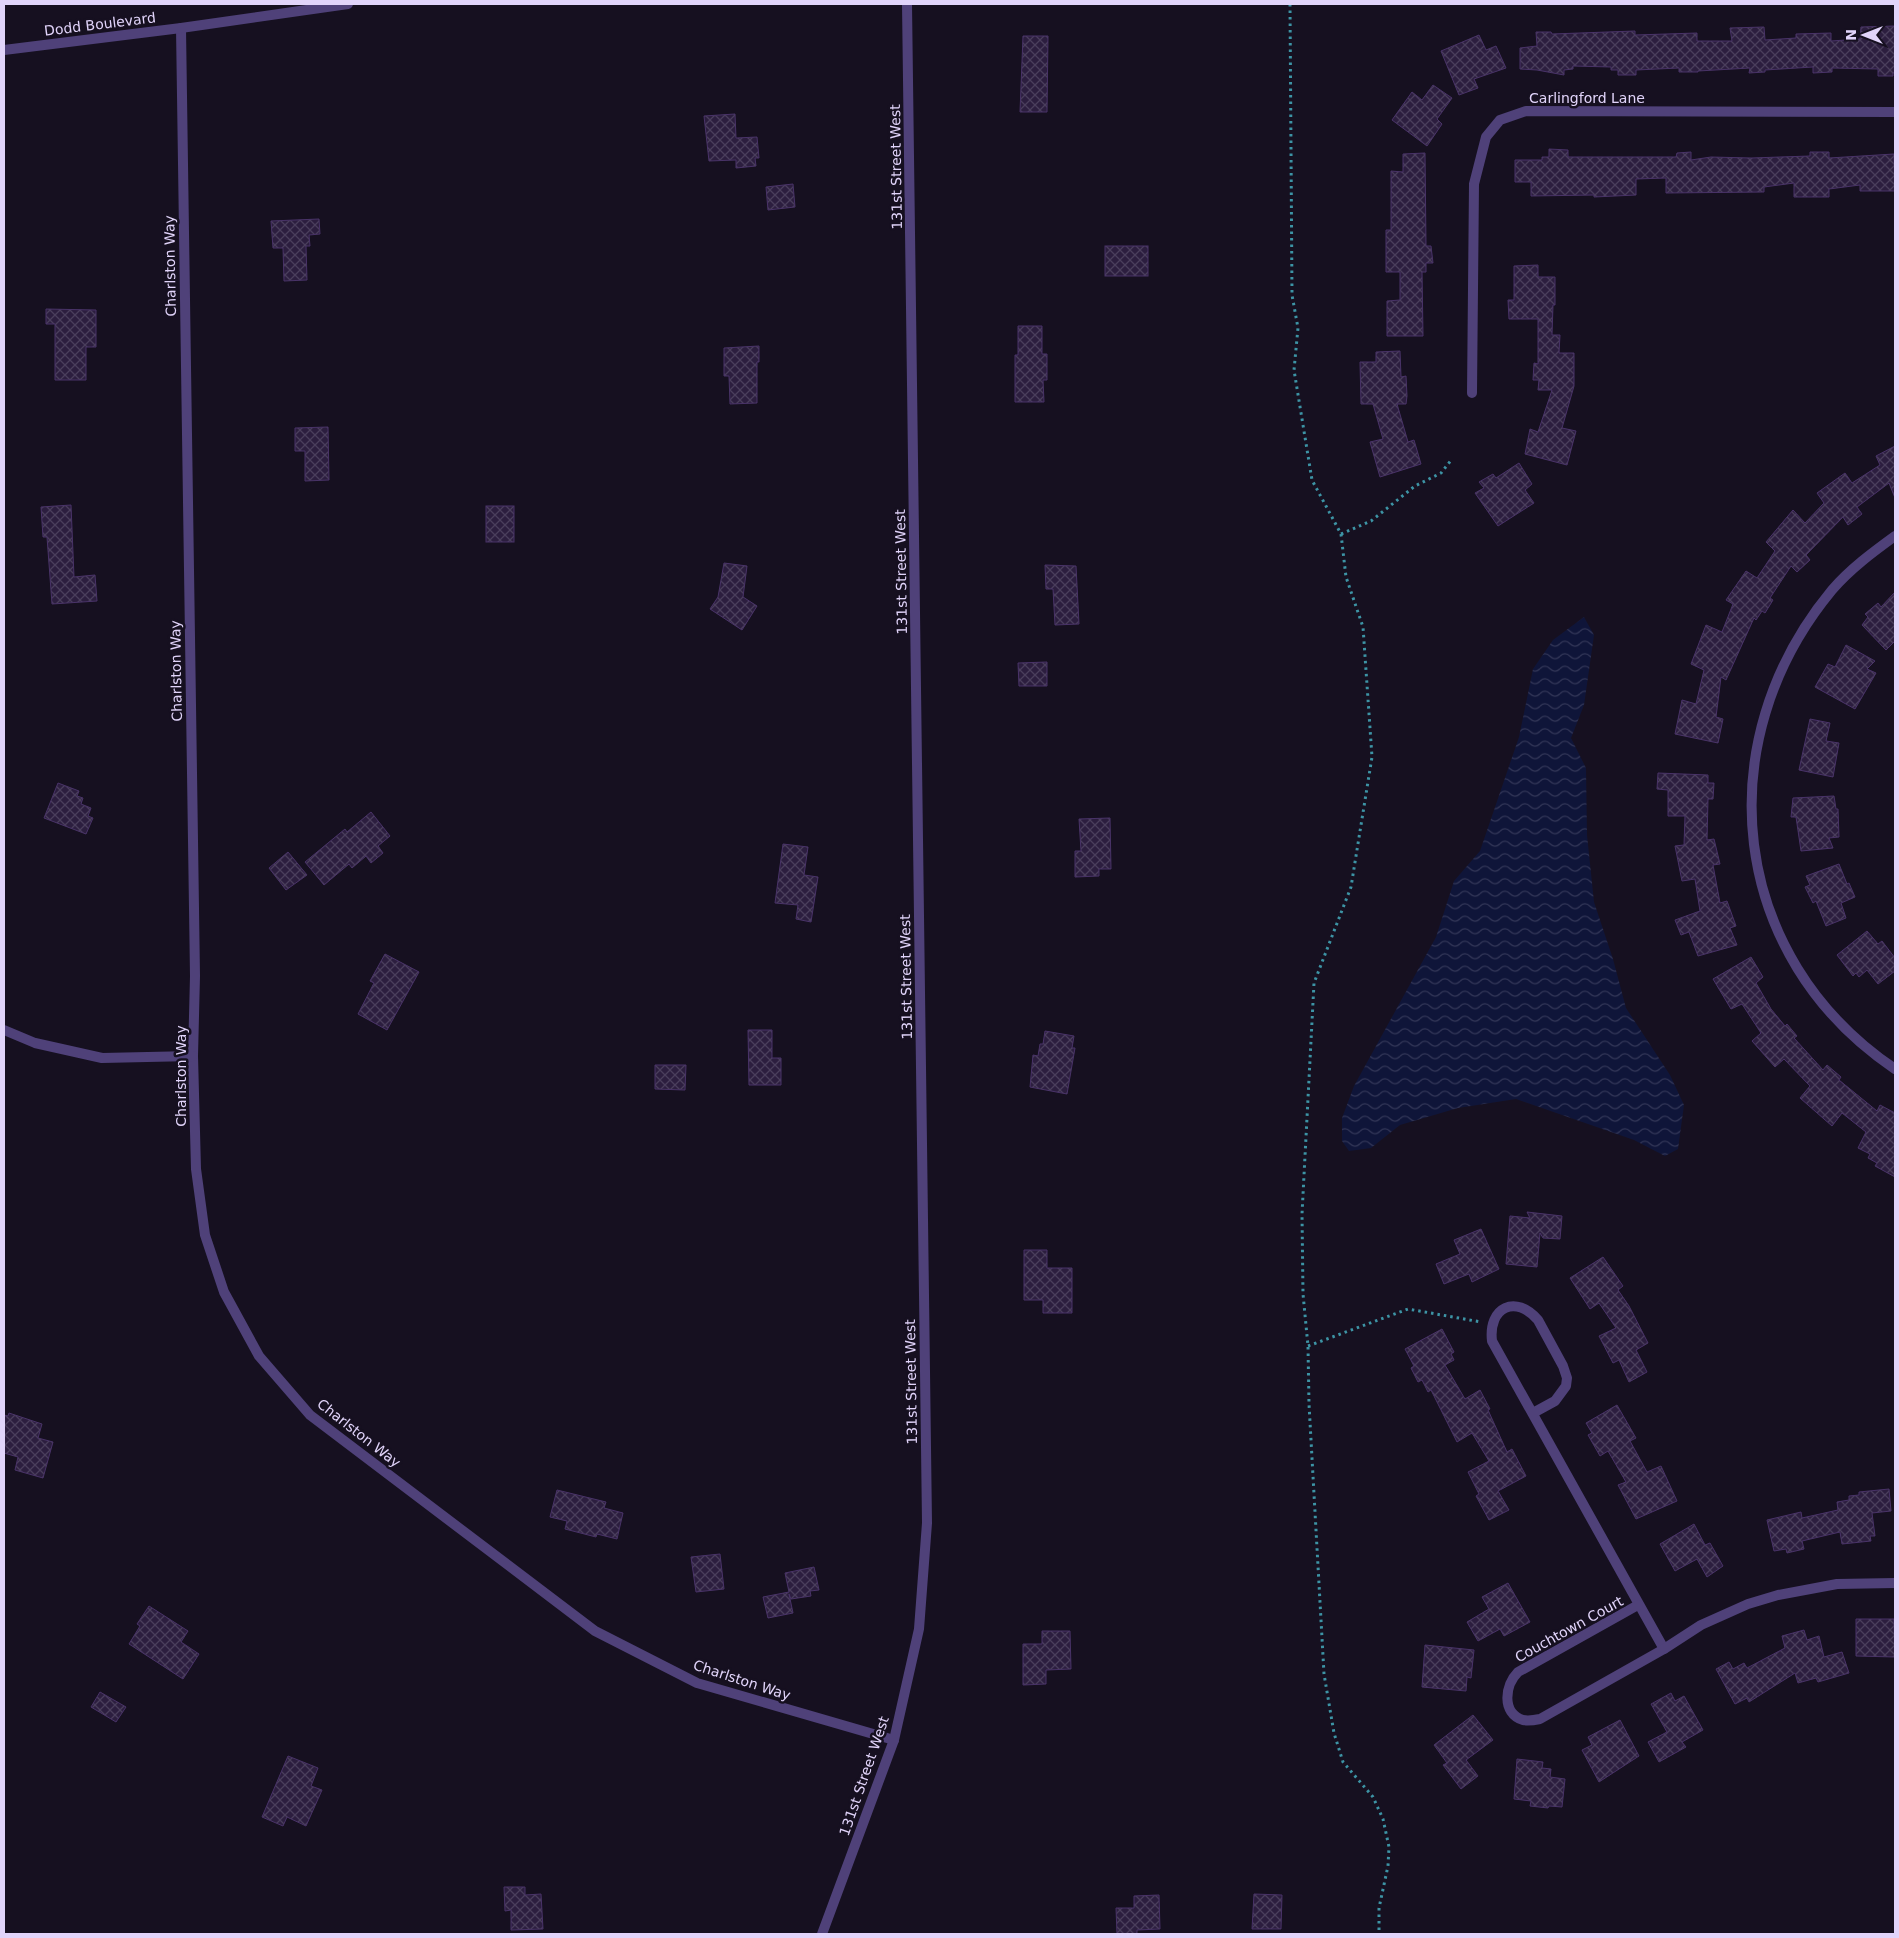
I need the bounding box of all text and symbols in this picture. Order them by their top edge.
street label: Dodd Boulevard [43,9,157,39]
north arrow [1839,10,1889,60]
text: N [1843,29,1859,41]
street label: Carlingford Lane [1529,90,1645,106]
street label: 131st Street West [887,104,905,230]
street label: Charlston Way [161,215,179,317]
street label: 131st Street West [892,509,910,635]
street label: Charlston Way [167,620,185,722]
street label: 131st Street West [897,914,915,1040]
street label: Charlston Way [173,1025,189,1127]
street label: 131st Street West [902,1319,920,1445]
street label: Charlston Way [314,1395,404,1471]
street label: Couchtown Court [1512,1592,1626,1665]
street label: Charlston Way [691,1657,793,1703]
street label: 131st Street West [836,1714,892,1838]

